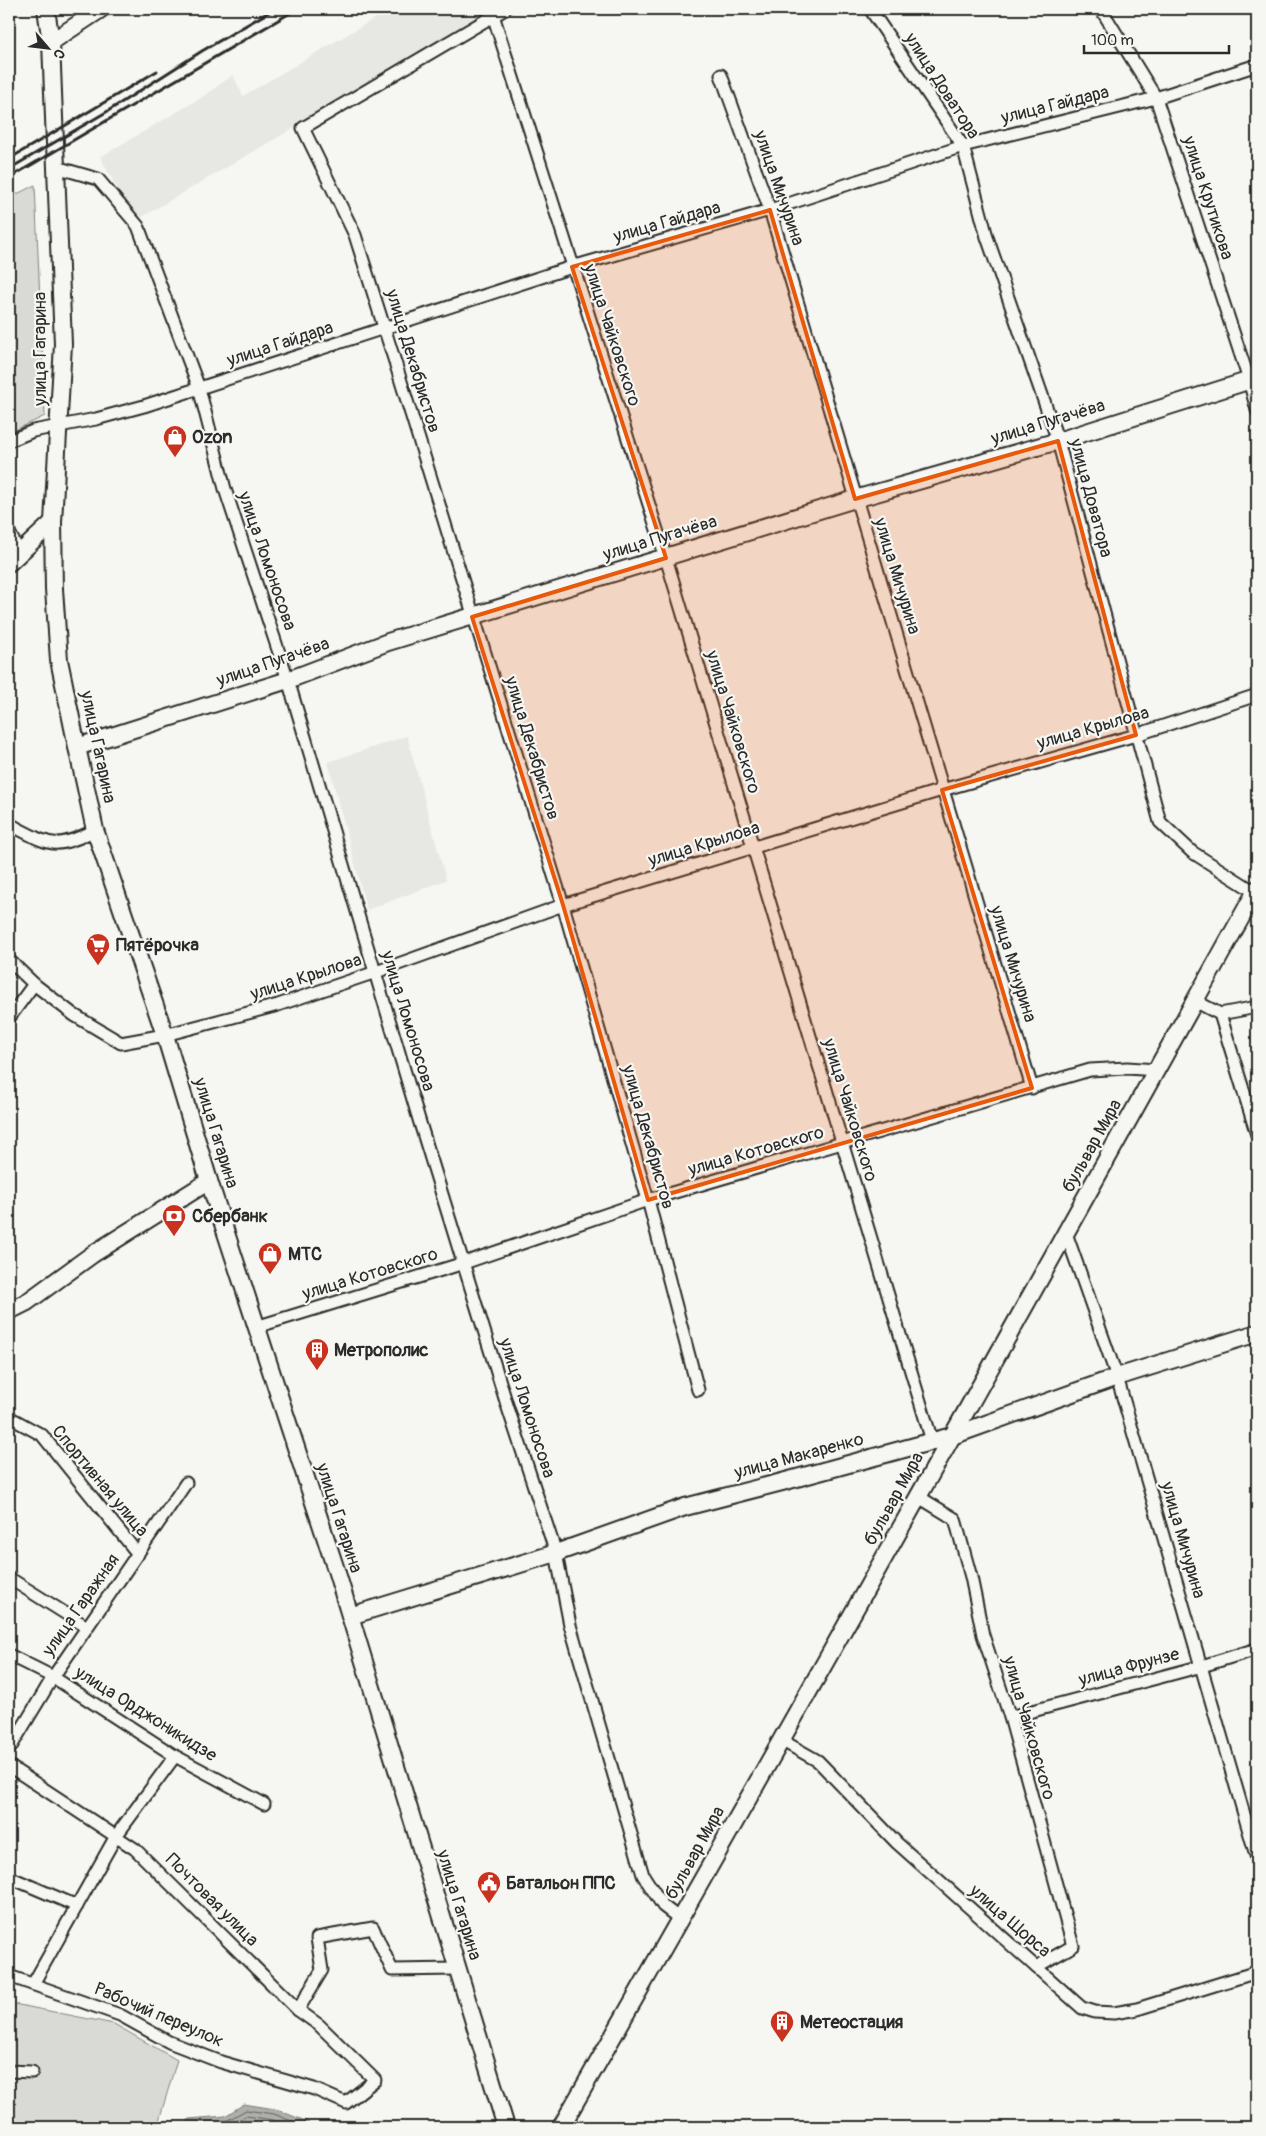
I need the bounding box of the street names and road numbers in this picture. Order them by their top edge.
street label: улица Доватора [899,28,985,143]
street label: улица Гайдара [998,80,1111,130]
street label: улица Мичурина [748,126,809,249]
street label: улица Крутикова [1177,132,1239,263]
street label: улица Гайдара [610,196,723,249]
street label: улица Чайковского [578,260,646,409]
street label: улица Декабристов [380,286,446,435]
street label: улица Гагарина [29,292,52,407]
street label: улица Гайдара [223,316,336,372]
street label: улица Пугачёва [987,394,1108,451]
street label: улица Доватора [1064,435,1118,560]
street label: улица Ломоносова [232,488,302,633]
street label: улица Пугачёва [599,510,720,567]
street label: улица Мичурина [868,514,926,637]
street label: улица Пугачёва [213,632,332,692]
street label: улица Чайковского [700,647,766,797]
street label: улица Декабристов [499,673,565,822]
street label: улица Гагарина [75,688,121,805]
street label: улица Крылова [1033,701,1152,755]
street label: улица Крылова [644,816,763,872]
street label: улица Мичурина [984,902,1042,1025]
street label: улица Ломоносова [375,947,440,1094]
street label: улица Крылова [247,948,364,1006]
street label: улица Чайковского [817,1035,883,1185]
street label: улица Декабристов [616,1061,680,1212]
street label: улица Гагарина [188,1074,244,1191]
street label: бульвар Мира [1057,1095,1127,1197]
street label: улица Котовского [684,1121,827,1182]
street label: улица Котовского [299,1242,441,1306]
street label: улица Ломоносова [493,1334,560,1481]
street label: Спортивная улица [47,1420,153,1542]
street label: улица Макаренко [731,1428,867,1485]
street label: бульвар Мира [859,1448,929,1550]
street label: улица Гагарина [310,1459,368,1576]
street label: улица Мичурина [1155,1478,1211,1601]
street label: улица Гаражная [37,1549,125,1662]
street label: улица Фрунзе [1075,1642,1182,1692]
street label: улица Чайковского [997,1653,1061,1803]
street label: улица Орджоникидзе [70,1660,221,1767]
street label: бульвар Мира [660,1802,730,1904]
street label: улица Гагарина [431,1846,487,1963]
street label: Почтовая улица [161,1849,263,1951]
street label: улица Щорса [964,1879,1055,1963]
street label: Рабочий переулок [91,1977,227,2053]

